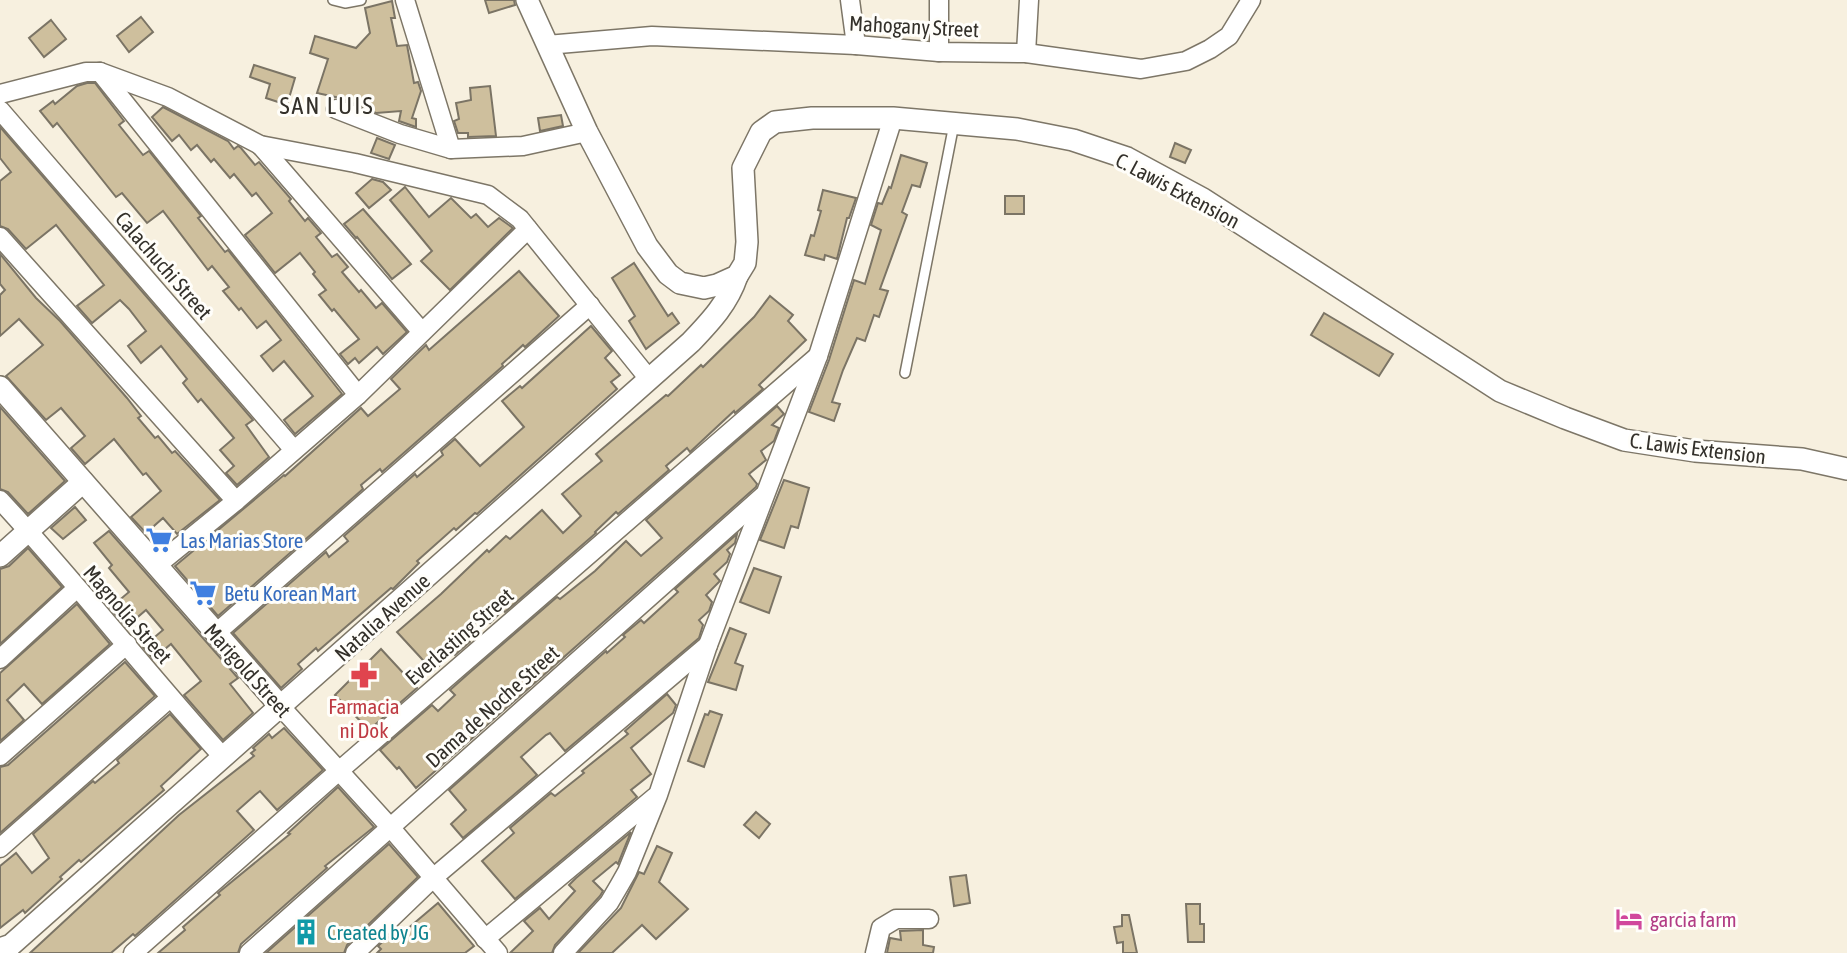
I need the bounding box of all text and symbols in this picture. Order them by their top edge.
street label: Mahogany Street [848,11,980,41]
district label: SAN LUIS [280,92,374,119]
street label: C. Lawis Extension [1112,147,1244,233]
street label: Calachuchi Street [111,206,217,324]
street label: C. Lawis Extension [1629,428,1767,468]
supermarket icon: Las Marias Store [144,525,174,555]
place label: Las Marias Store [180,528,303,552]
street label: Magnolia Street [79,560,177,668]
street label: Natalia Avenue [330,568,434,666]
supermarket icon: Betu Korean Mart [188,578,218,608]
place label: Betu Korean Mart [224,581,357,605]
street label: Everlasting Street [400,583,518,689]
street label: Marigold Street [200,618,296,722]
street label: Dama de Noche Street [421,640,563,772]
pharmacy icon: Farmacia ni Dok [349,660,379,690]
place label: Farmacia ni Dok [328,694,400,742]
hotel icon: garcia farm [1614,904,1644,934]
place label: garcia farm [1650,907,1737,931]
building icon: Created by JG [291,917,321,947]
place label: Created by JG [327,920,429,944]

